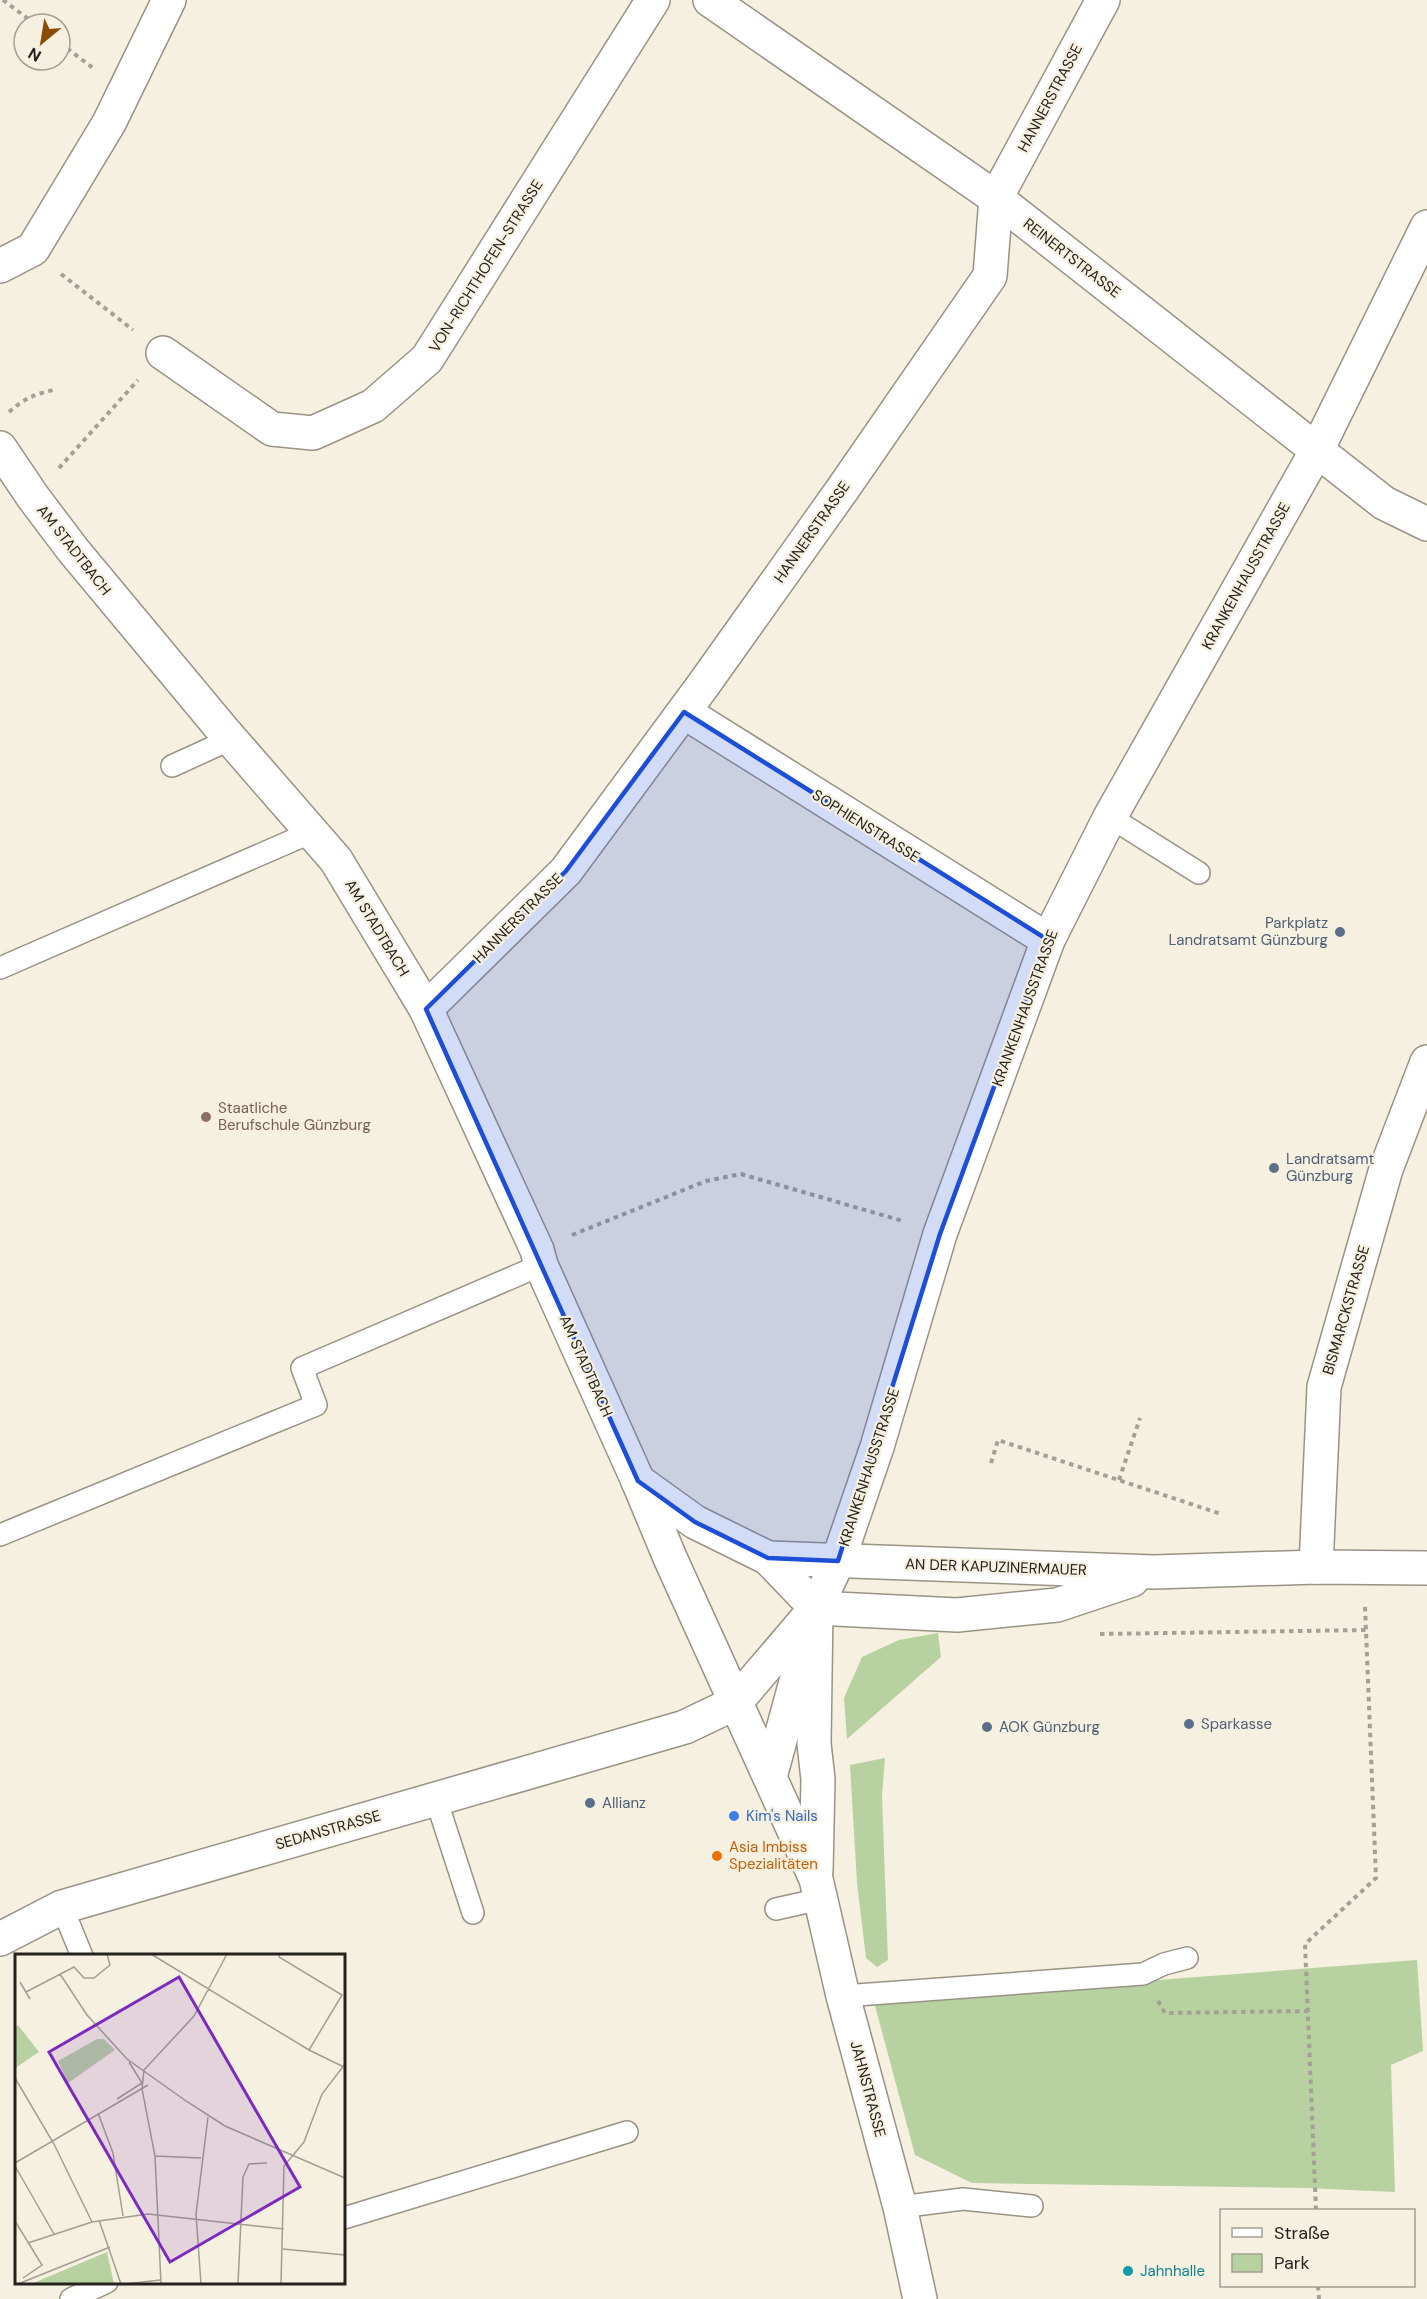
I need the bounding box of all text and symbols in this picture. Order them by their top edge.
north arrow [12,12,72,72]
street label: HANNERSTRASSE [1013,40,1087,156]
text: N [24,43,45,67]
street label: VON-RICHTHOFEN-STRASSE [425,176,547,356]
street label: REINERTSTRASSE [1019,214,1125,302]
street label: HANNERSTRASSE [769,477,855,587]
street label: KRANKENHAUSSTRASSE [1197,499,1295,653]
street label: AM STADTBACH [32,501,116,599]
street label: SOPHIENSTRASSE [808,785,924,867]
street label: HANNERSTRASSE [469,869,567,967]
street label: AM STADTBACH [340,876,414,980]
place label: Parkplatz Landratsamt Günzburg [1168,913,1328,950]
marker: Parkplatz Landratsamt Günzburg [1333,925,1347,939]
street label: KRANKENHAUSSTRASSE [987,927,1063,1089]
place label: Staatliche Berufschule Günzburg [218,1098,371,1135]
marker: Staatliche Berufschule Günzburg [199,1110,213,1124]
place label: Landratsamt Günzburg [1286,1149,1375,1186]
marker: Landratsamt Günzburg [1267,1161,1281,1175]
street label: BISMARCKSTRASSE [1318,1243,1374,1377]
street label: AM STADTBACH [555,1312,617,1420]
street label: KRANKENHAUSSTRASSE [834,1385,904,1549]
street label: AN DER KAPUZINERMAUER [905,1554,1087,1580]
place label: Sparkasse [1201,1714,1272,1734]
place label: AOK Günzburg [999,1717,1100,1737]
marker: Sparkasse [1182,1717,1196,1731]
marker: AOK Günzburg [980,1720,994,1734]
place label: Allianz [602,1793,646,1813]
marker: Allianz [583,1796,597,1810]
street label: SEDANSTRASSE [273,1805,383,1855]
place label: Kim's Nails [746,1806,818,1826]
marker: Kim's Nails [727,1809,741,1823]
place label: Asia Imbiss Spezialitäten [729,1837,818,1874]
marker: Asia Imbiss Spezialitäten [710,1849,724,1863]
inset map [15,1954,345,2284]
street label: JAHNSTRASSE [846,2038,890,2140]
legend [1220,2209,1415,2287]
text: Straße [1274,2221,1330,2245]
text: Park [1274,2251,1310,2275]
place label: Jahnhalle [1140,2261,1205,2281]
marker: Jahnhalle [1121,2264,1135,2278]

